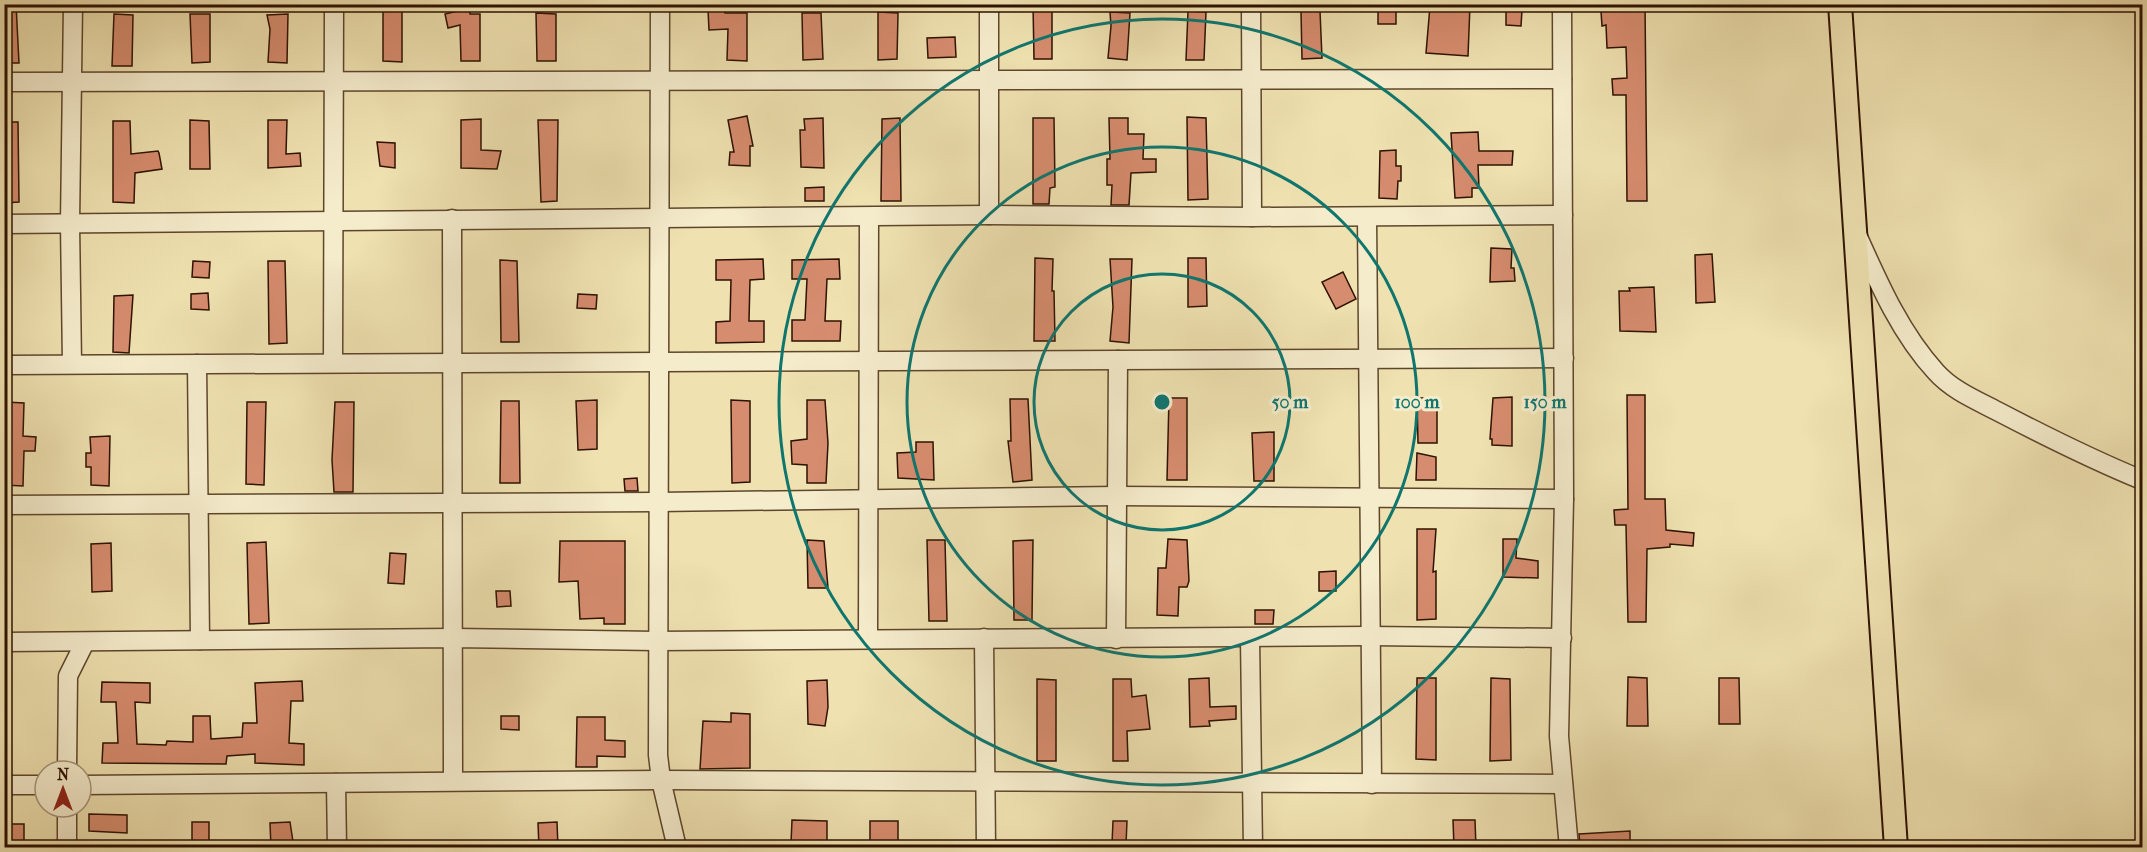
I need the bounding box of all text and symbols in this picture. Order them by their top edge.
centre of rings [1152,392,1172,412]
text: 50 m [1272,392,1309,413]
text: 100 m [1394,392,1441,413]
text: 150 m [1524,392,1567,413]
north arrow [33,759,93,819]
text: N [57,765,70,784]

